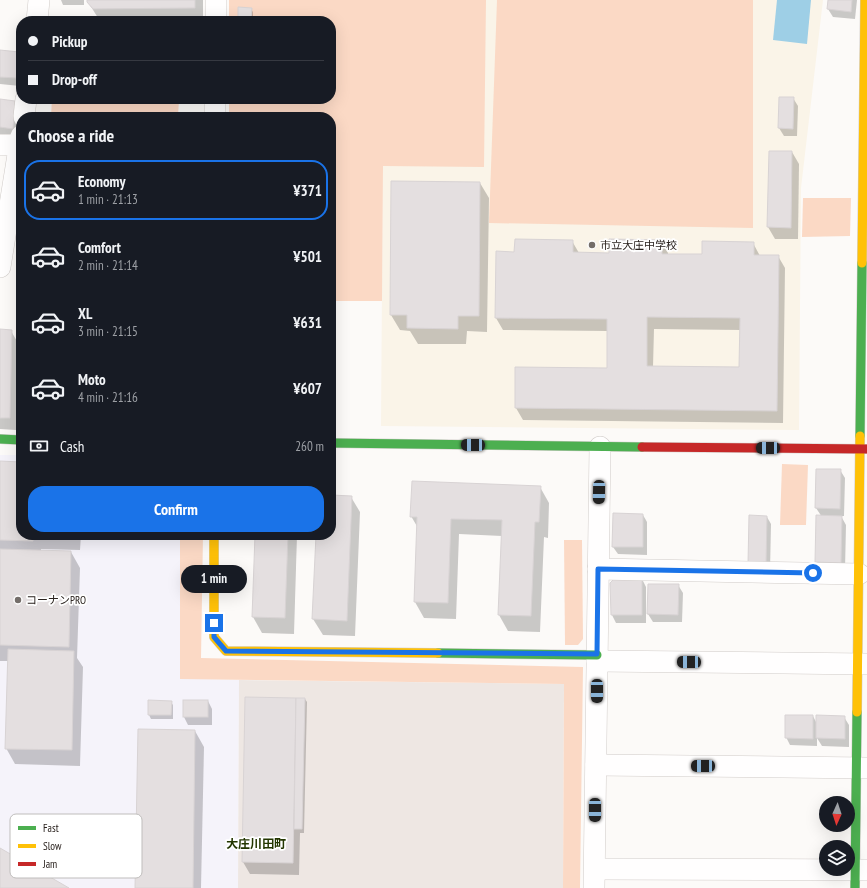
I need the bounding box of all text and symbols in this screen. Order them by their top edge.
text: Pickup [52,32,87,51]
text: Drop-off [52,70,97,89]
text: Choose a ride [28,124,114,147]
icon: car [30,172,66,208]
text: Economy [78,172,126,191]
text: ¥371 [293,181,322,200]
text: 1 min · 21:13 [78,191,138,208]
icon: car [30,238,66,274]
text: Comfort [78,238,121,257]
place label: 市立大庄中学校 [600,238,677,252]
marker: 市立大庄中学校 [587,240,597,250]
text: ¥501 [293,247,322,266]
text: 2 min · 21:14 [78,257,138,274]
icon: car [30,304,66,340]
text: XL [78,304,92,323]
text: ¥631 [293,313,322,332]
text: 3 min · 21:15 [78,323,138,340]
icon: car [30,370,66,406]
text: Moto [78,370,106,389]
text: ¥607 [293,379,322,398]
text: 4 min · 21:16 [78,389,138,406]
icon: cash [28,435,50,457]
text: Cash [60,437,84,456]
text: 260 m [295,438,324,455]
car [461,439,485,451]
car [756,442,780,454]
car [593,480,605,504]
button: Confirm [28,486,324,532]
route start [804,564,822,582]
callout: 1 min [181,565,247,593]
text: 1 min [201,570,227,587]
place label: コーナンPRO [26,593,86,607]
marker: コーナンPRO [13,595,23,605]
route end [205,614,223,632]
car [677,656,701,668]
car [591,679,603,703]
car [691,760,715,772]
north arrow [819,796,855,832]
map controls [819,796,855,876]
car [589,798,601,822]
legend [10,814,142,878]
text: Fast [43,821,59,835]
district label: 大庄川田町 [226,836,286,851]
text: Slow [43,839,62,853]
button: layers [819,840,855,876]
text: Jam [42,857,57,871]

